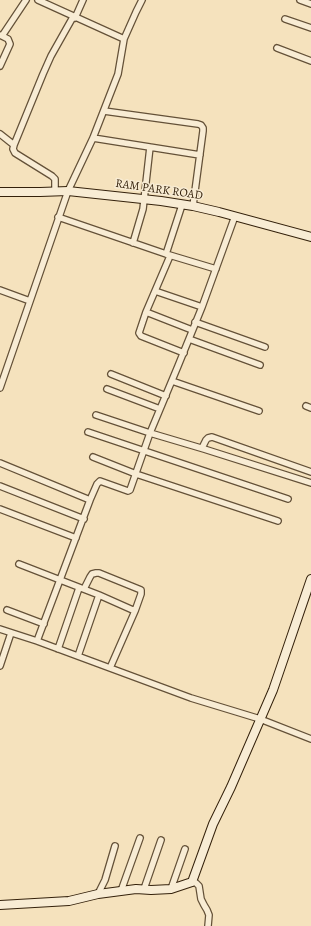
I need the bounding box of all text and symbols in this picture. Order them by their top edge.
street label: RAM PARK ROAD [114,177,204,203]

